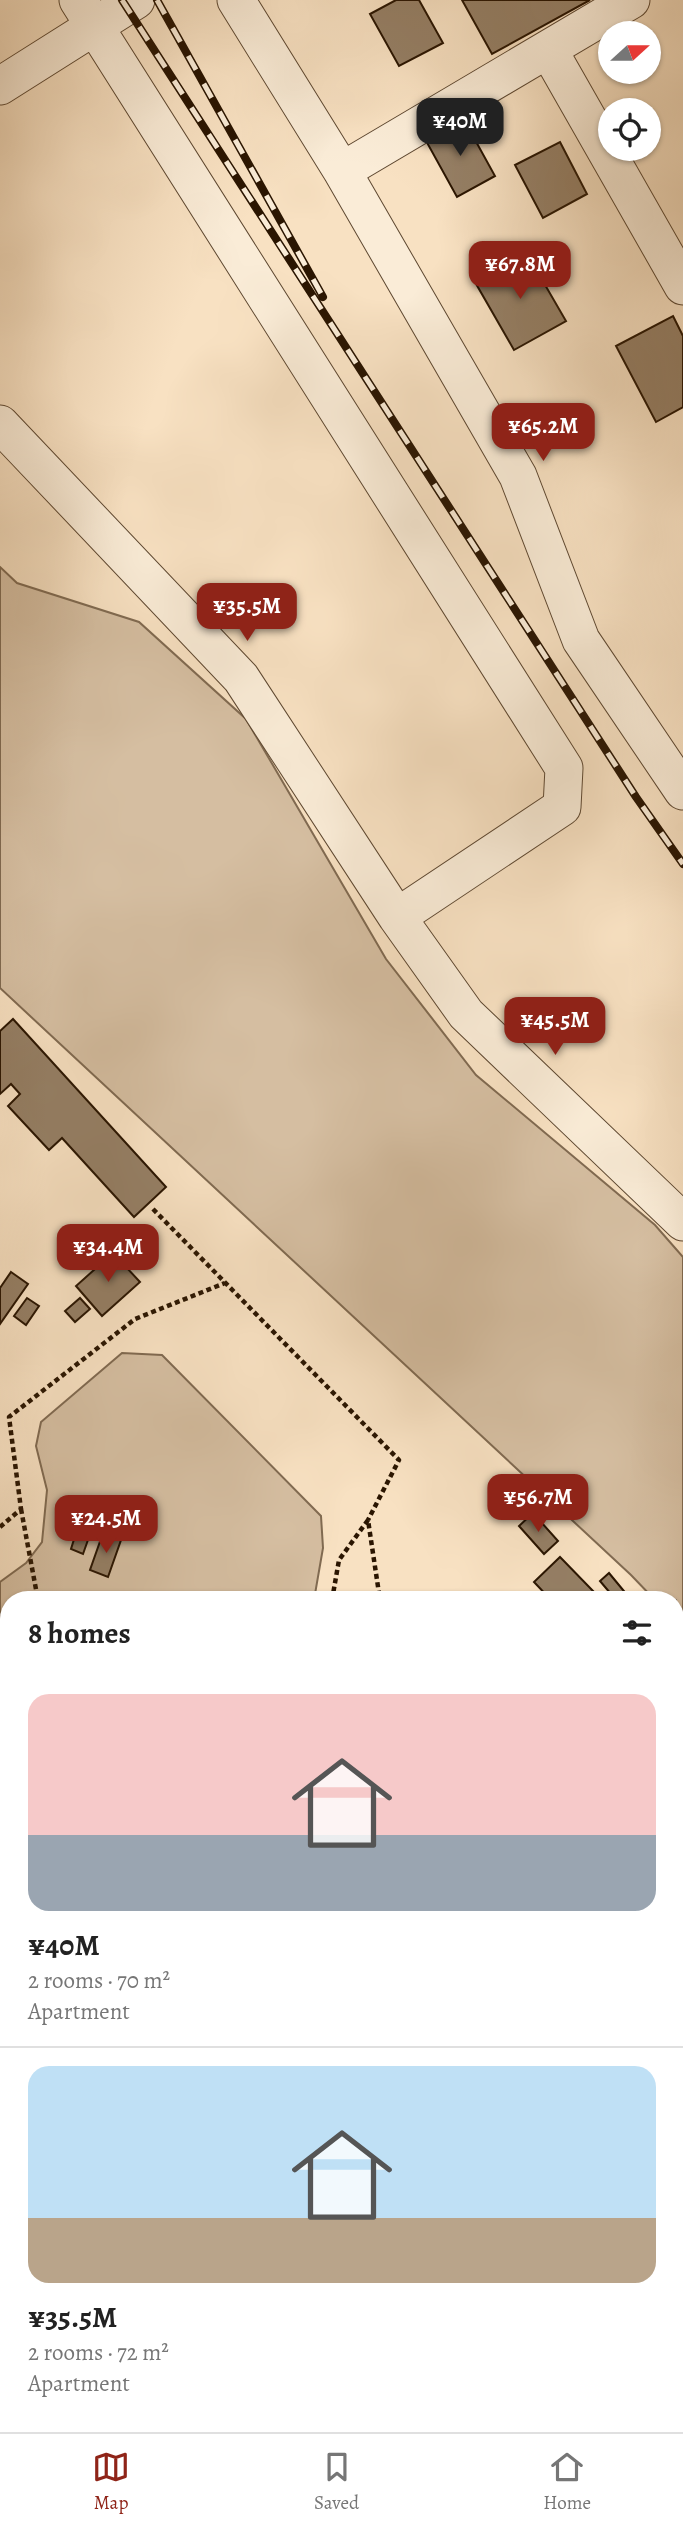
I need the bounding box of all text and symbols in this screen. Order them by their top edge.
north arrow [598,21,662,84]
map controls [598,21,661,161]
button: locate [598,98,661,161]
pin: ¥40M [419,99,501,158]
text: ¥40M [433,105,487,136]
pin: ¥67.8M [463,242,577,301]
text: ¥67.8M [485,248,555,279]
pin: ¥65.2M [486,404,600,463]
text: ¥65.2M [508,410,578,441]
pin: ¥35.5M [190,584,304,643]
text: ¥35.5M [213,590,281,621]
pin: ¥45.5M [498,998,612,1057]
text: ¥45.5M [520,1004,590,1035]
pin: ¥34.4M [51,1224,165,1284]
text: ¥34.4M [73,1231,143,1262]
pin: ¥56.7M [481,1474,595,1534]
text: ¥56.7M [503,1481,573,1512]
pin: ¥24.5M [49,1496,163,1555]
text: ¥24.5M [71,1502,141,1533]
text: 8 homes [28,1613,131,1653]
icon: filters [618,1614,656,1652]
icon: home [279,1740,405,1866]
text: ¥40M [28,1925,100,1965]
text: 2 rooms · 70 m² [28,1965,170,1996]
text: Apartment [28,1996,130,2027]
icon: home [279,2112,405,2238]
text: ¥35.5M [28,2297,117,2337]
text: 2 rooms · 72 m² [28,2337,169,2368]
text: Apartment [28,2368,130,2399]
tab: Map [92,2448,130,2516]
tab: Saved [314,2448,359,2516]
tab: Home [543,2448,591,2516]

